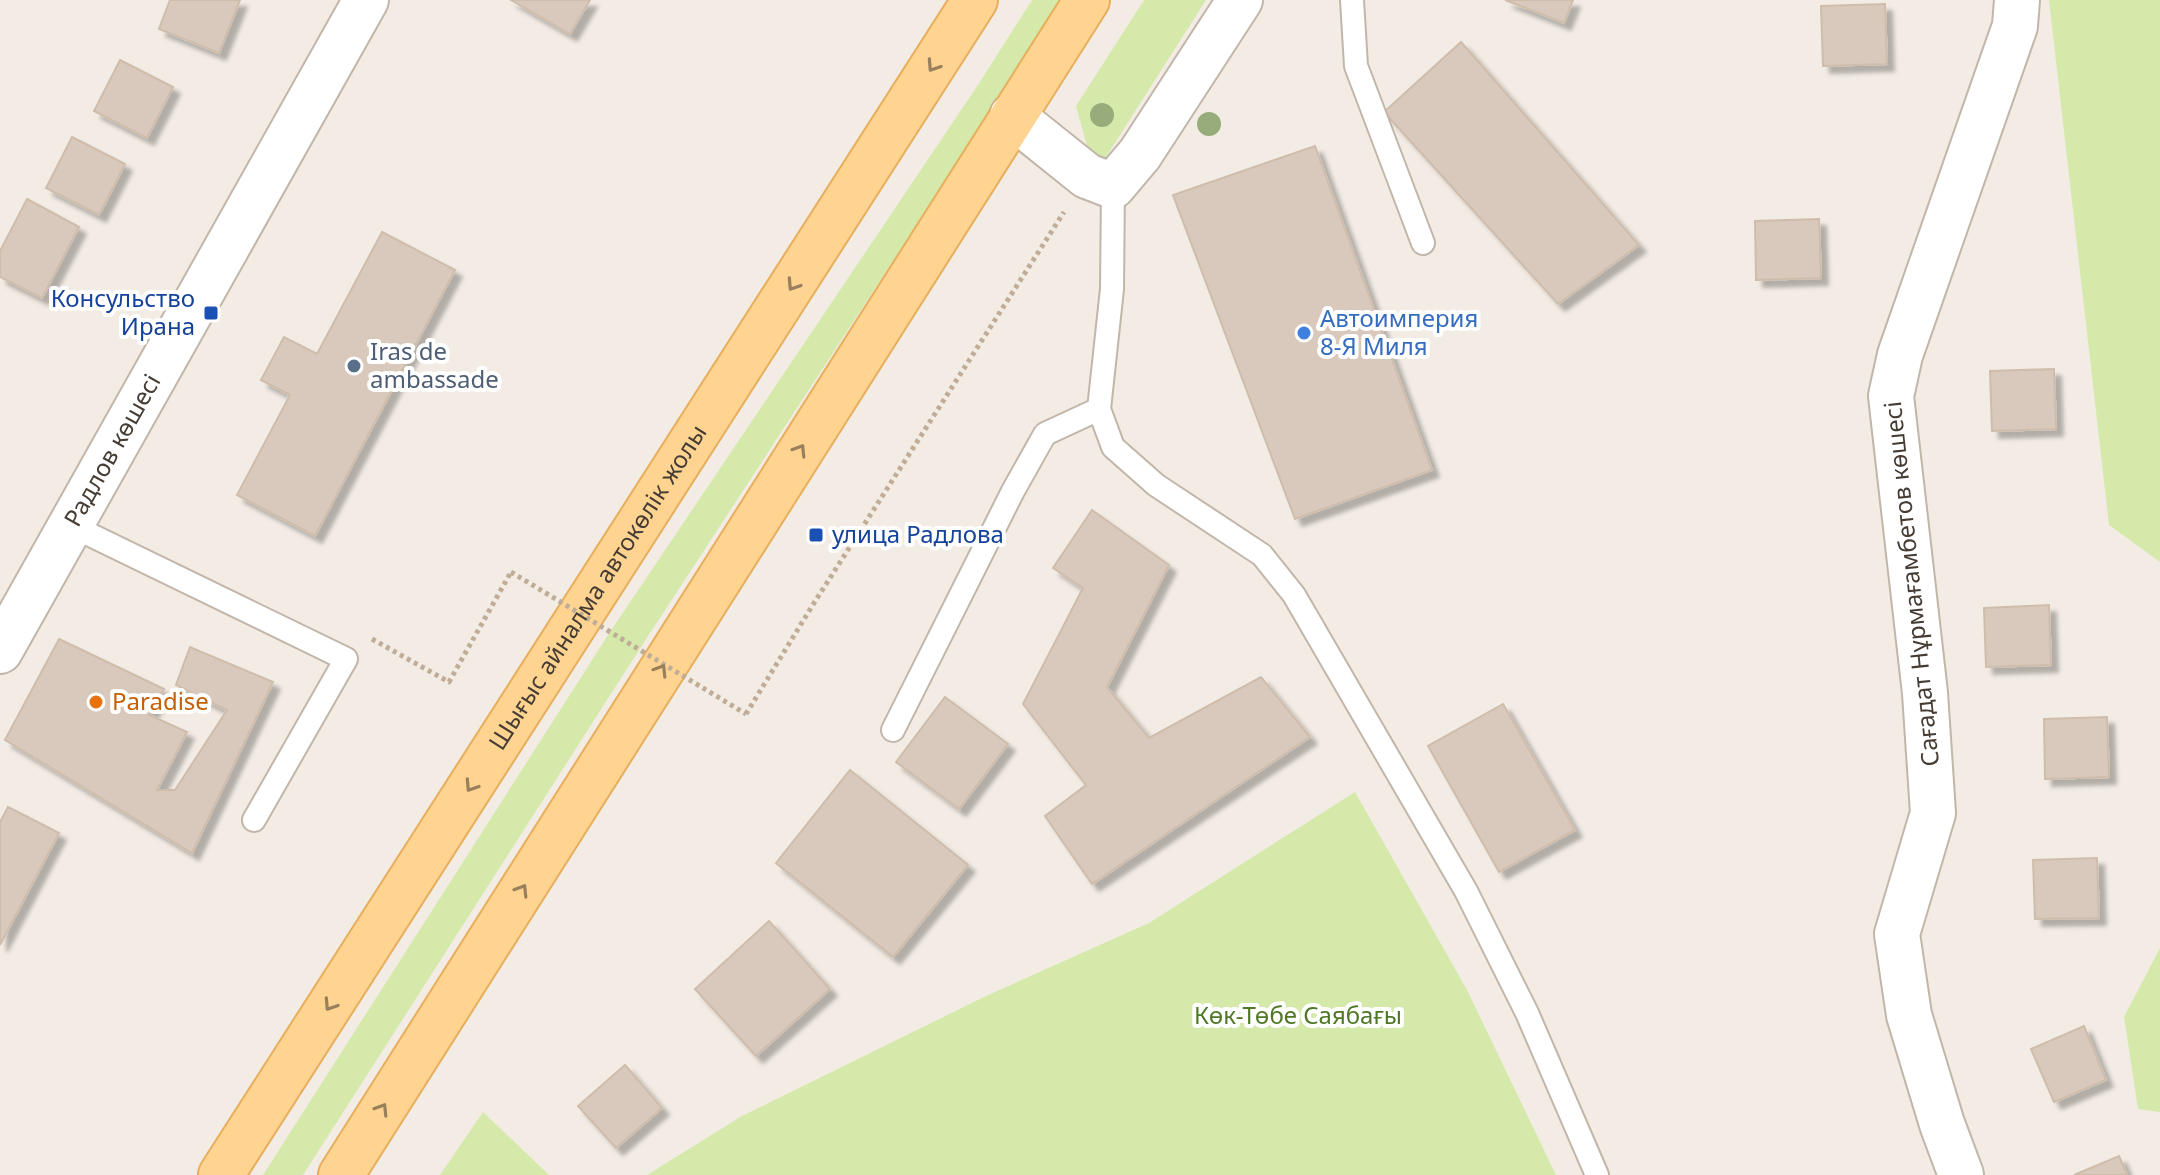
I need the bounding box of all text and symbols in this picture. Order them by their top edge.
one-way arrow [928,57,943,72]
one-way arrow [787,276,802,291]
place label: Консульство Ирана [51,281,195,342]
place label: Автоимперия 8-Я Миля [1320,301,1478,362]
marker: Консульство Ирана [202,304,220,322]
marker: Автоимперия 8-Я Миля [1295,324,1313,342]
place label: Iras de ambassade [370,334,499,395]
marker: Iras de ambassade [345,357,363,375]
street label: Радлов көшесі [55,368,167,532]
street label: Сағадат Нұрмағамбетов көшесі [1875,400,1946,768]
street label: Шығыс айналма автокөлік жолы [480,418,713,756]
one-way arrow [790,444,805,459]
place label: улица Радлова [832,517,1004,550]
marker: улица Радлова [807,526,825,544]
one-way arrow [651,664,666,679]
place label: Paradise [112,684,209,717]
marker: Paradise [87,693,105,711]
one-way arrow [465,777,480,792]
one-way arrow [512,884,527,898]
one-way arrow [324,996,339,1010]
park label: Көк-Төбе Саябағы [1194,998,1402,1031]
one-way arrow [373,1103,388,1118]

